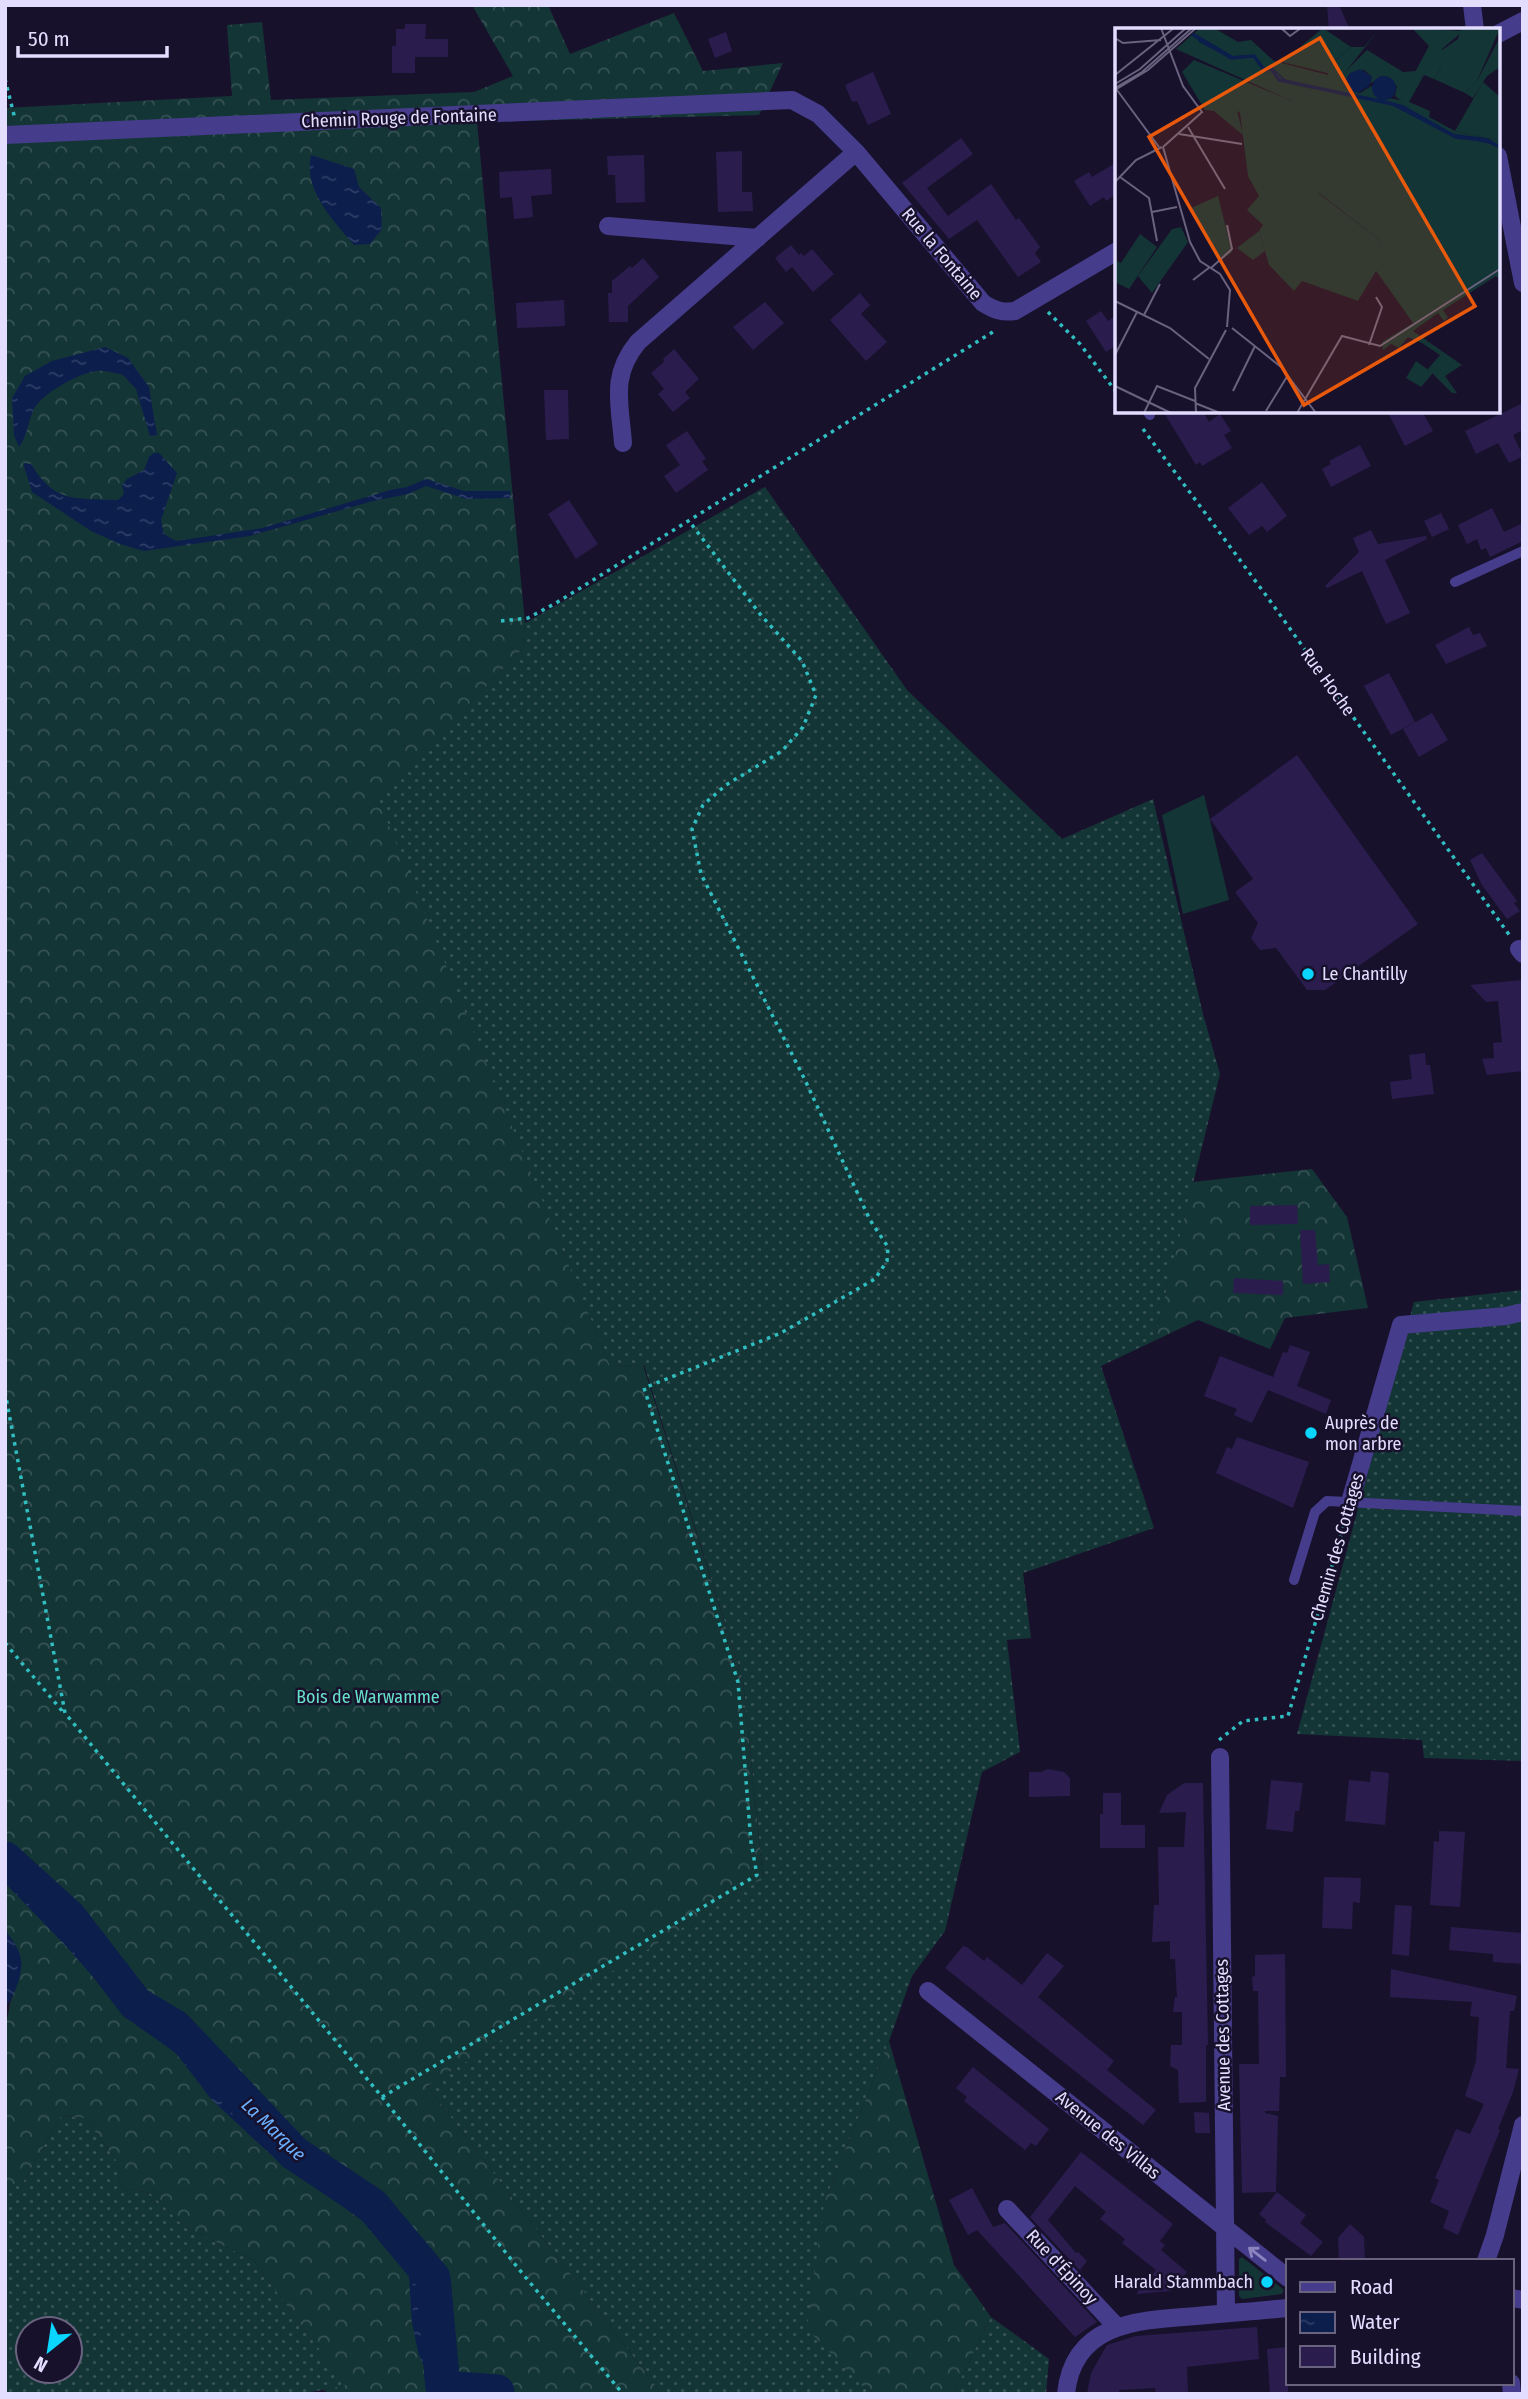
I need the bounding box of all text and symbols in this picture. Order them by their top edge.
scale bar [18,14,166,58]
text: 50 m [28,26,70,52]
inset map [1115,28,1500,413]
street label: Chemin Rouge de Fontaine [301,104,497,132]
street label: Rue la Fontaine [897,203,987,305]
street label: Rue Hoche [1296,644,1360,720]
place label: Le Chantilly [1322,963,1407,985]
marker: Le Chantilly [1300,966,1316,982]
place label: Auprès de mon arbre [1325,1412,1401,1455]
marker: Auprès de mon arbre [1303,1425,1319,1441]
street label: Chemin des Cottages [1305,1470,1369,1624]
park label: Bois de Warwamme [296,1686,440,1708]
street label: Avenue des Cottages [1211,1958,1235,2111]
street label: Avenue des Villas [1051,2086,1165,2184]
water label: La Marque [237,2093,311,2166]
street label: Rue d'Épinoy [1022,2224,1103,2309]
one-way arrow [1248,2246,1267,2261]
legend [1286,2259,1514,2385]
place label: Harald Stammbach [1114,2271,1253,2293]
marker: Harald Stammbach [1259,2274,1275,2290]
text: Road [1350,2274,1394,2300]
text: Water [1350,2309,1400,2335]
north arrow [14,2315,84,2385]
text: Building [1350,2344,1421,2370]
text: N [30,2351,51,2377]

